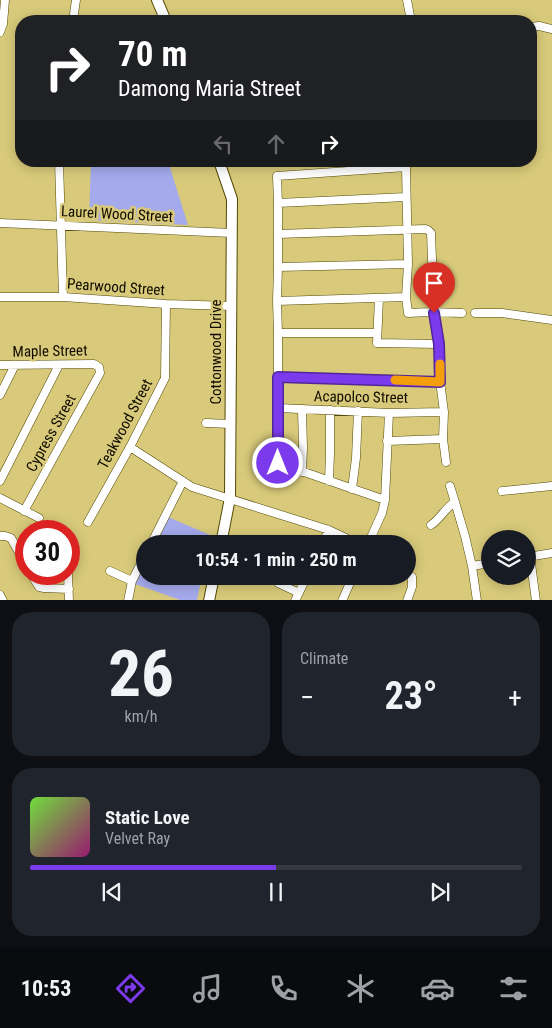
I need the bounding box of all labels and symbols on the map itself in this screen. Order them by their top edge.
street label: Laurel Wood Street [60,202,174,226]
pin [413,262,455,313]
street label: Pearwood Street [67,275,165,299]
street label: Cottonwood Drive [207,299,225,405]
street label: Maple Street [12,341,88,361]
street label: Teakwood Street [94,376,156,472]
street label: Acapolco Street [314,387,408,407]
street label: Cypress Street [22,391,80,475]
position arrow [251,436,303,488]
speed limit sign: 30 [15,520,80,585]

